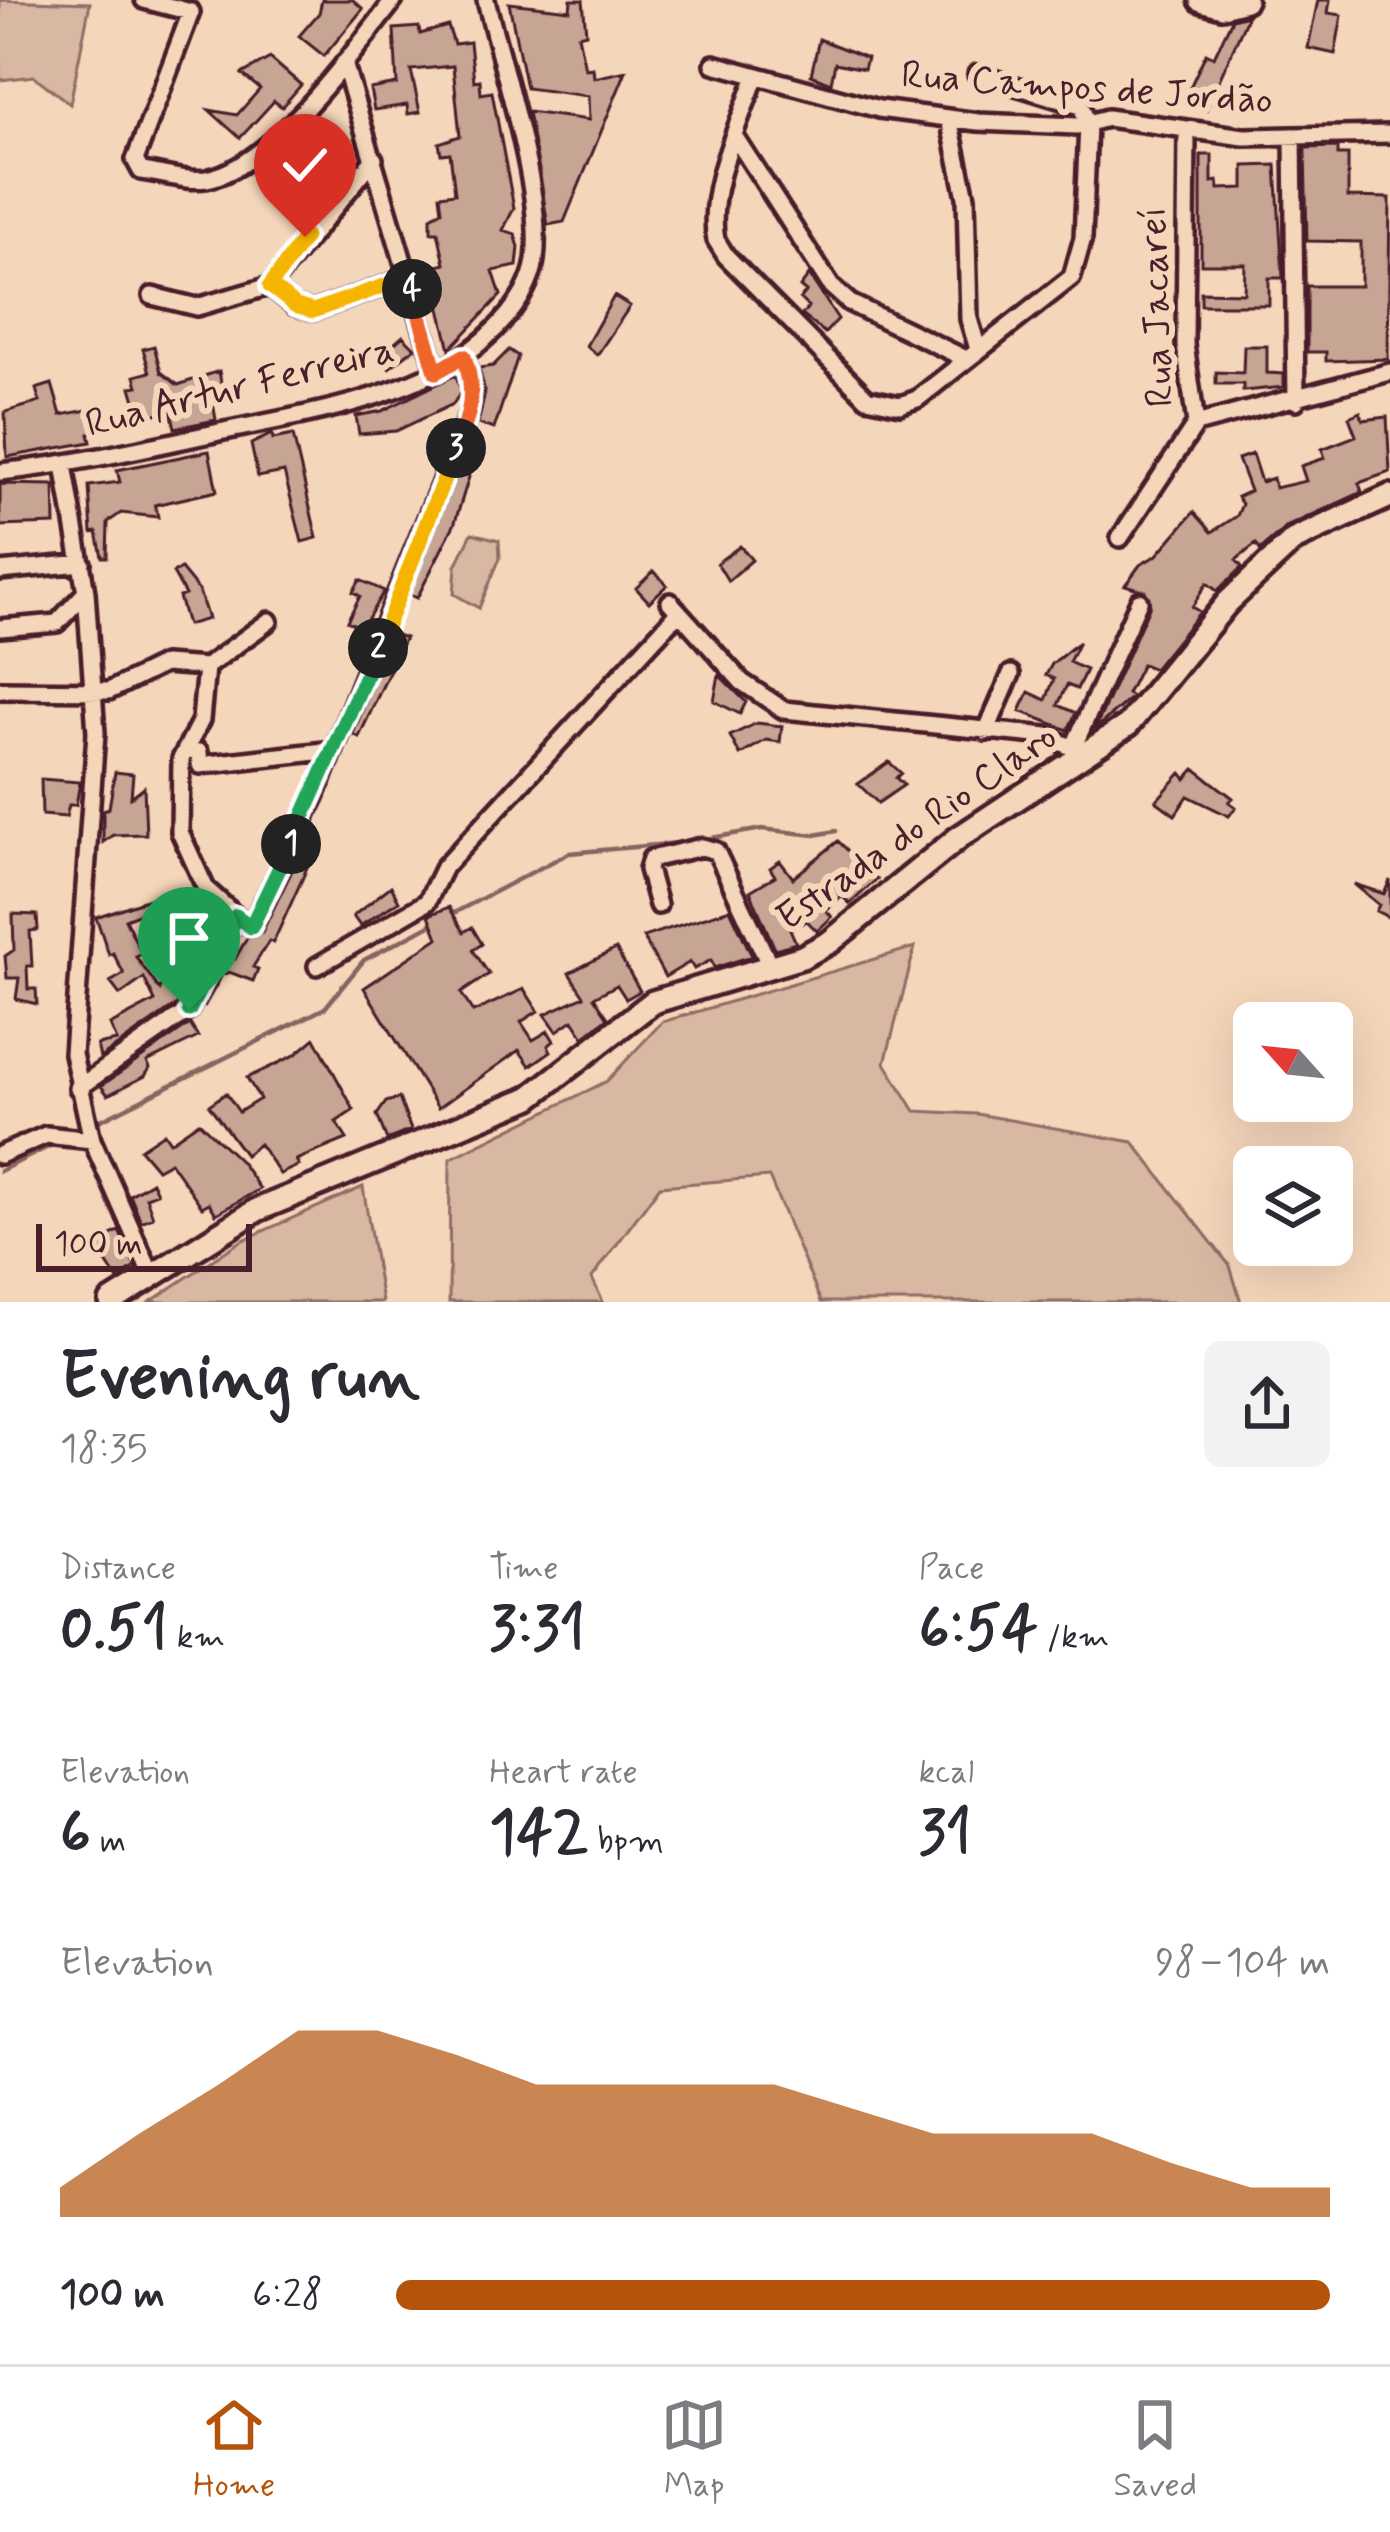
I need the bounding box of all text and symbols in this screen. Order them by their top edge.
street label: Rua Campos de Jordão [900,51,1274,127]
pin [254,114,356,237]
icon: check [272,132,338,198]
street label: Rua Jacareí [1129,206,1187,408]
pin: 4 [382,259,442,319]
text: 4 [402,267,422,311]
street label: Rua Artur Ferreira [80,325,400,451]
pin: 3 [426,418,486,478]
text: 3 [449,426,463,470]
pin: 2 [348,618,408,678]
text: 2 [370,626,386,670]
street label: Estrada do Rio Claro [767,712,1067,944]
pin: 1 [261,814,321,874]
text: 1 [284,822,298,866]
pin [138,887,240,1010]
icon: arrive [156,905,222,971]
north arrow [1233,1002,1353,1122]
map controls [1233,1002,1353,1266]
button: layers [1233,1146,1353,1266]
scale bar [36,1218,252,1271]
text: 100 m [54,1223,143,1267]
text: Evening run [60,1336,420,1422]
button: share [1204,1341,1330,1467]
text: 18:35 [60,1424,148,1475]
text: Distance [60,1547,176,1591]
text: Time [489,1547,558,1591]
text: Pace [919,1547,984,1591]
text: 0.51 [60,1591,168,1670]
text: 3:31 [489,1591,585,1670]
text: 6:54 [919,1591,1038,1670]
text: km [168,1616,225,1660]
text: /km [1038,1616,1109,1660]
text: Elevation [60,1751,190,1795]
text: Heart rate [489,1751,638,1795]
text: kcal [919,1751,974,1795]
text: 6 [60,1795,91,1874]
text: 142 [489,1795,588,1874]
text: 31 [919,1795,972,1874]
text: m [91,1820,126,1864]
text: bpm [588,1820,664,1864]
text: Elevation [60,1938,214,1989]
text: 98–104 m [1155,1938,1330,1989]
text: 100 m [60,2270,165,2321]
text: 6:28 [252,2270,323,2321]
tab: Home [193,2392,275,2508]
tab: Map [661,2392,727,2508]
tab: Saved [1113,2392,1197,2508]

